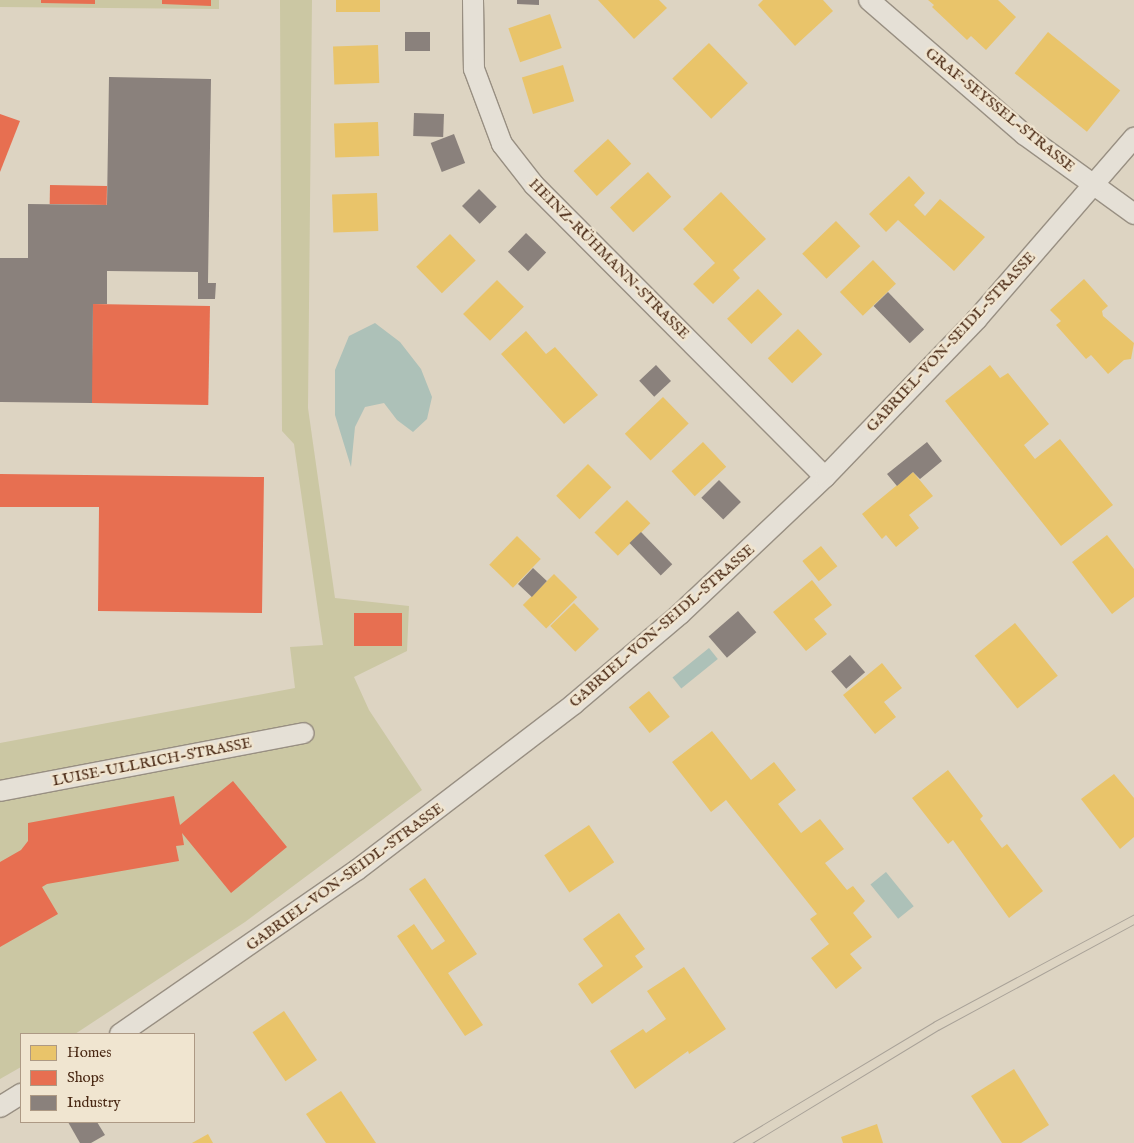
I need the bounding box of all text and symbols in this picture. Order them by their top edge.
street label: GRAF-SEYSSEL-STRASSE [922,44,1078,176]
street label: HEINZ-RÜHMANN-STRASSE [525,175,693,343]
street label: GABRIEL-VON-SEIDL-STRASSE [863,248,1039,436]
street label: GABRIEL-VON-SEIDL-STRASSE [566,541,758,711]
street label: LUISE-ULLRICH-STRASSE [51,734,253,790]
street label: GABRIEL-VON-SEIDL-STRASSE [243,799,447,955]
legend [20,1033,195,1123]
text: Homes [67,1043,111,1062]
text: Shops [67,1068,104,1087]
text: Industry [67,1093,121,1112]

